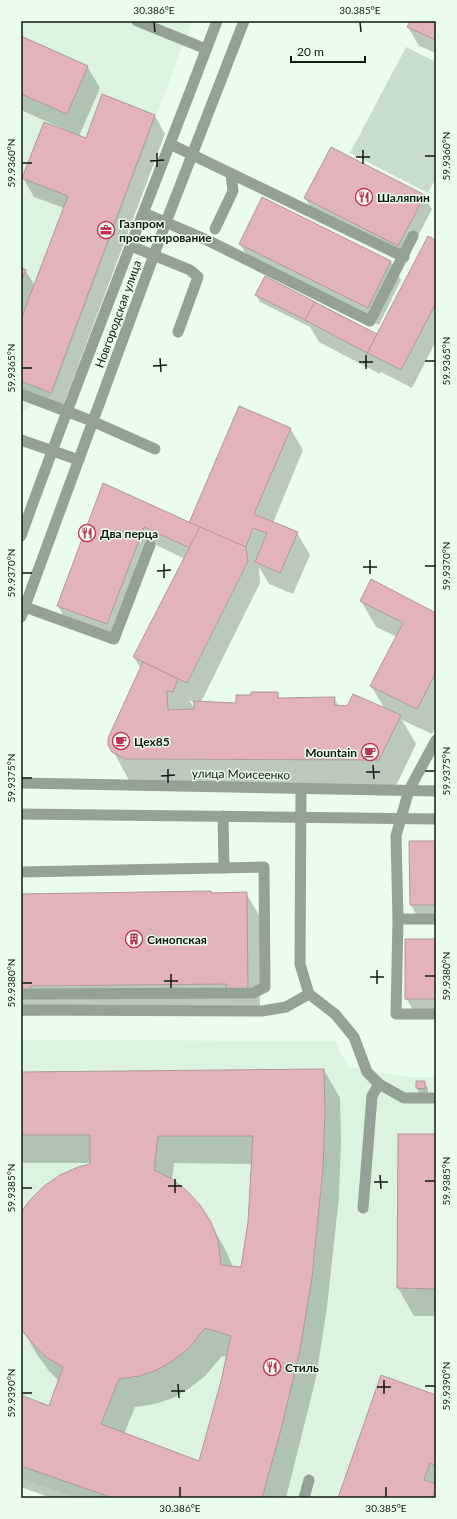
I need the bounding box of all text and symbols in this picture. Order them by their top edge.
text: 30.386°E [133,4,175,16]
text: 30.385°E [339,4,381,16]
scale bar [291,38,365,64]
text: 20 m [297,44,324,59]
text: 59.9360°N [440,132,452,180]
text: 59.9360°N [5,139,17,187]
restaurant icon: Шаляпин [354,187,374,207]
place label: Шаляпин [377,190,430,205]
place label: Газпром проектирование [119,216,212,245]
office icon: Газпром проектирование [96,220,116,240]
street label: Новгородская улица [92,258,144,370]
text: 59.9365°N [440,337,452,385]
text: 59.9365°N [5,344,17,392]
restaurant icon: Два перца [77,523,97,543]
place label: Два перца [100,526,158,541]
text: 59.9370°N [440,542,452,590]
text: 59.9370°N [5,549,17,597]
cafe icon: Цех85 [111,731,131,751]
place label: Цех85 [134,734,170,749]
cafe icon: Mountain [360,742,380,762]
place label: Mountain [305,745,357,760]
text: 59.9375°N [440,747,452,795]
text: 59.9375°N [5,754,17,802]
street label: улица Моисеенко [192,766,290,782]
building icon: Синопская [124,929,144,949]
place label: Синопская [147,932,207,947]
text: 59.9380°N [440,952,452,1000]
text: 59.9380°N [5,959,17,1007]
text: 59.9385°N [440,1157,452,1205]
text: 59.9385°N [5,1164,17,1212]
restaurant icon: Стиль [262,1357,282,1377]
place label: Стиль [285,1360,319,1375]
text: 59.9390°N [440,1362,452,1410]
text: 59.9390°N [5,1369,17,1417]
text: 30.386°E [159,1502,201,1514]
text: 30.385°E [365,1502,407,1514]

